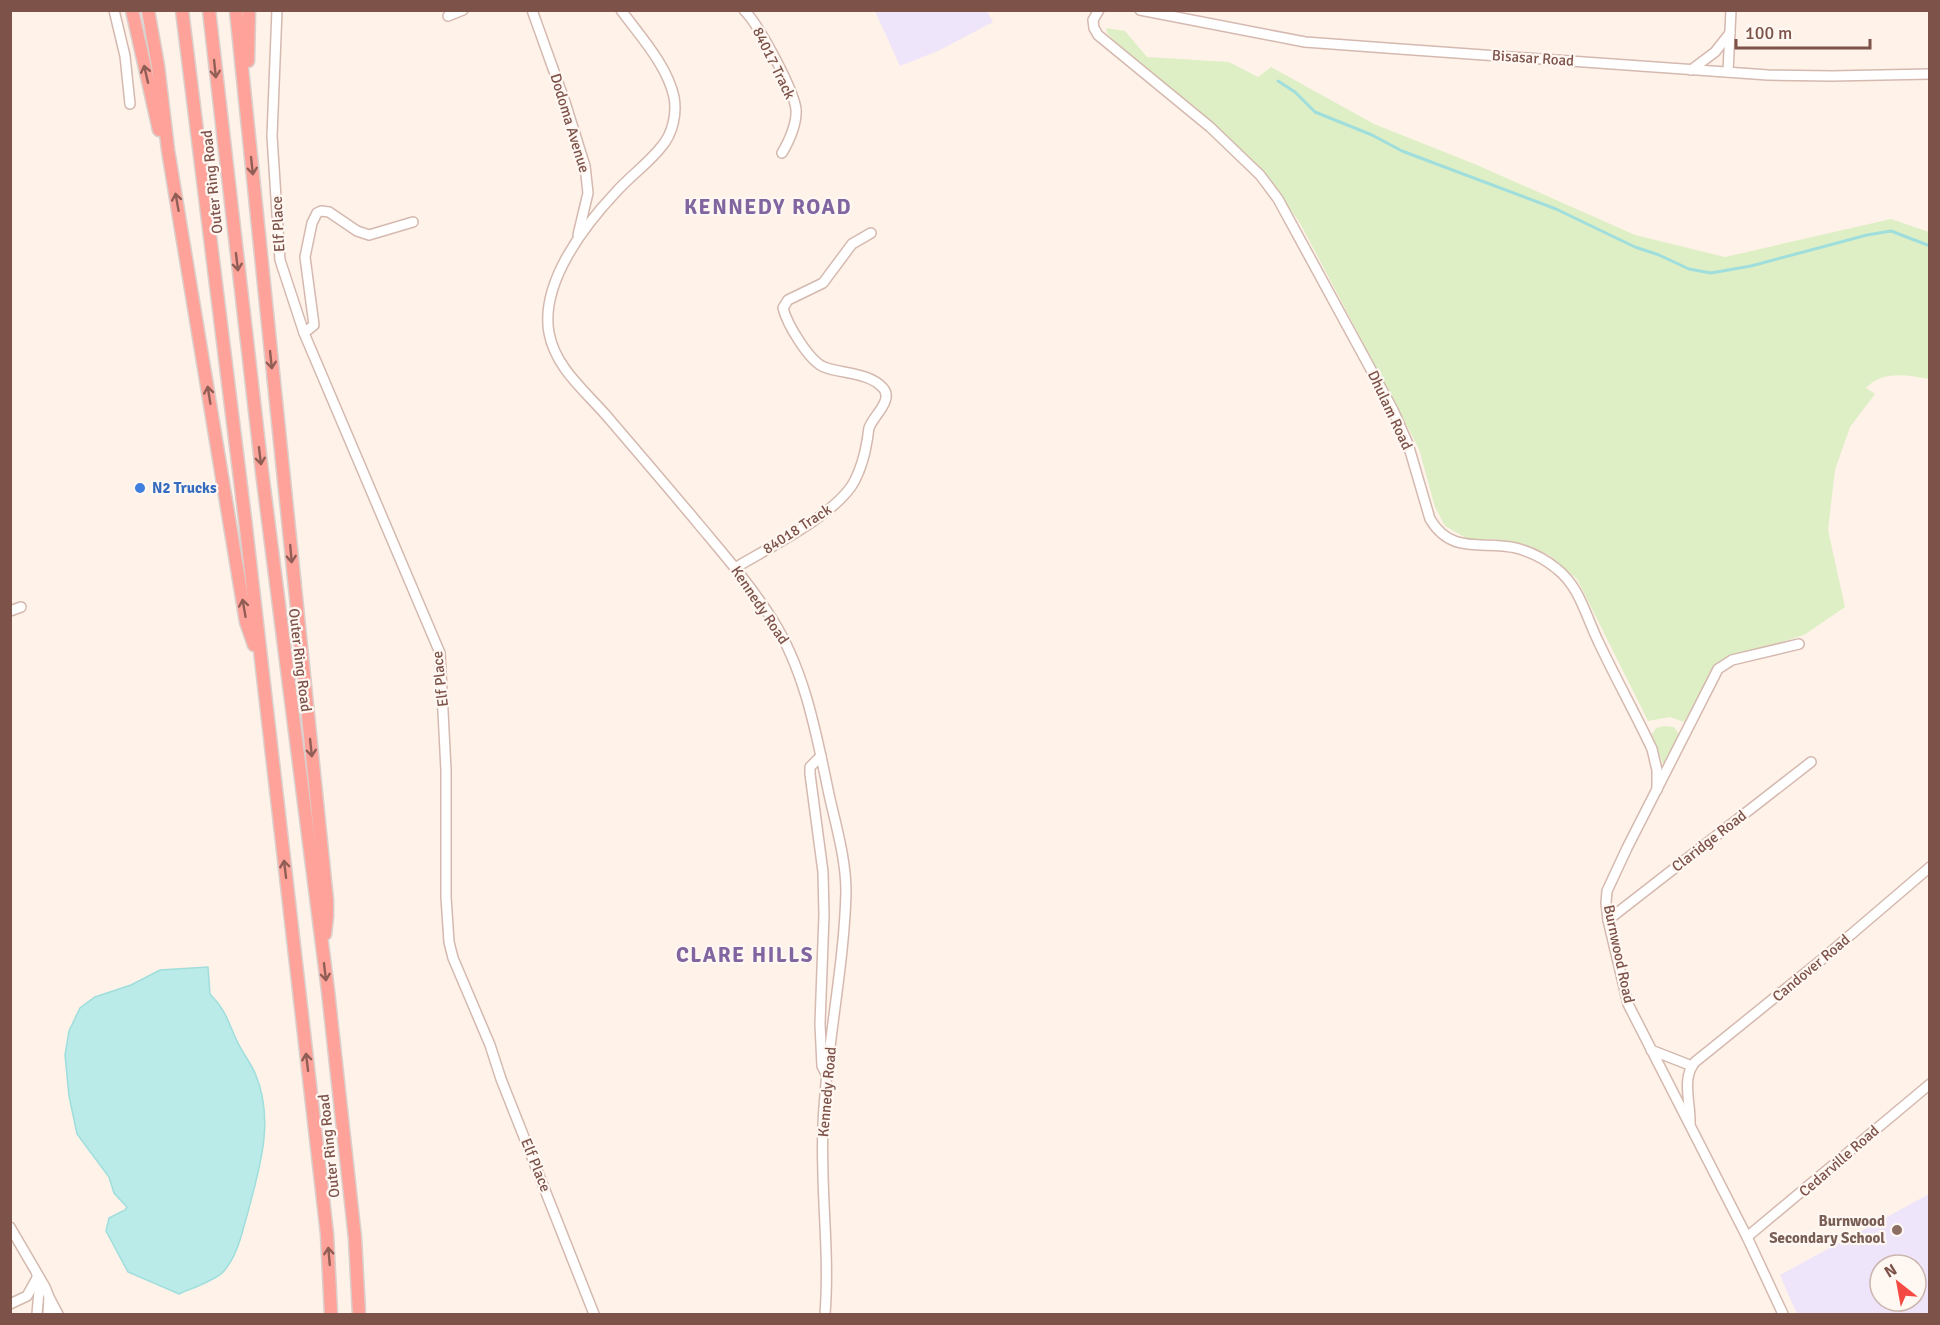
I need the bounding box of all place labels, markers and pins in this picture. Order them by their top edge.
place label: N2 Trucks [152,479,217,497]
marker: N2 Trucks [133,481,147,495]
place label: Burnwood Secondary School [1769,1212,1885,1247]
marker: Burnwood Secondary School [1890,1223,1904,1237]

